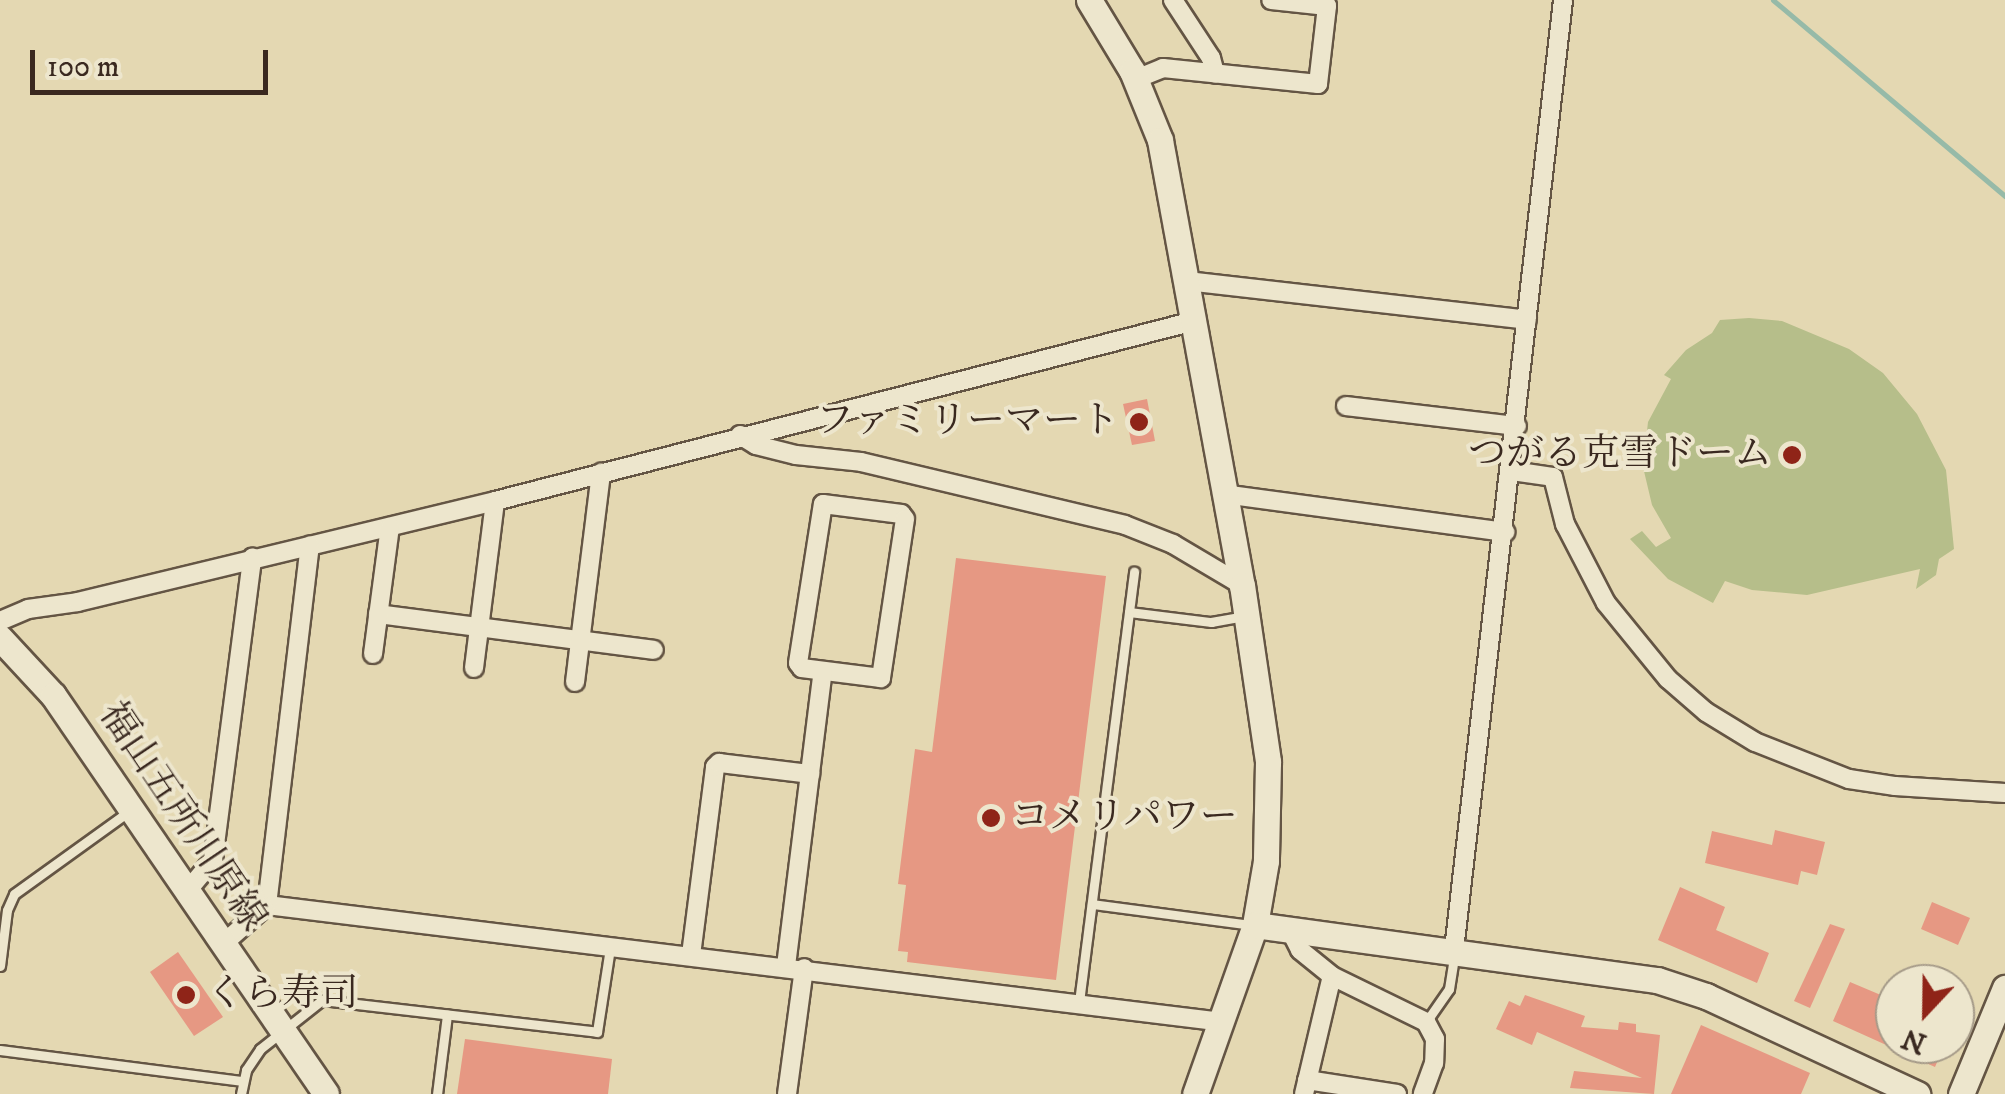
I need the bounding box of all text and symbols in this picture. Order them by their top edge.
scale bar [35,30,272,92]
text: 100 m [47,49,119,86]
place label: ファミリーマート [815,399,1119,445]
marker: ファミリーマート [1128,411,1150,433]
place label: つがる克雪ドーム [1468,432,1772,478]
marker: つがる克雪ドーム [1781,444,1803,466]
street label: 福山五所川原線 [89,694,275,940]
place label: コメリパワー [1011,795,1239,841]
marker: コメリパワー [980,807,1002,829]
north arrow [1875,964,1975,1064]
place label: くら寿司 [206,972,358,1018]
marker: くら寿司 [175,984,197,1006]
text: N [1897,1020,1932,1061]

